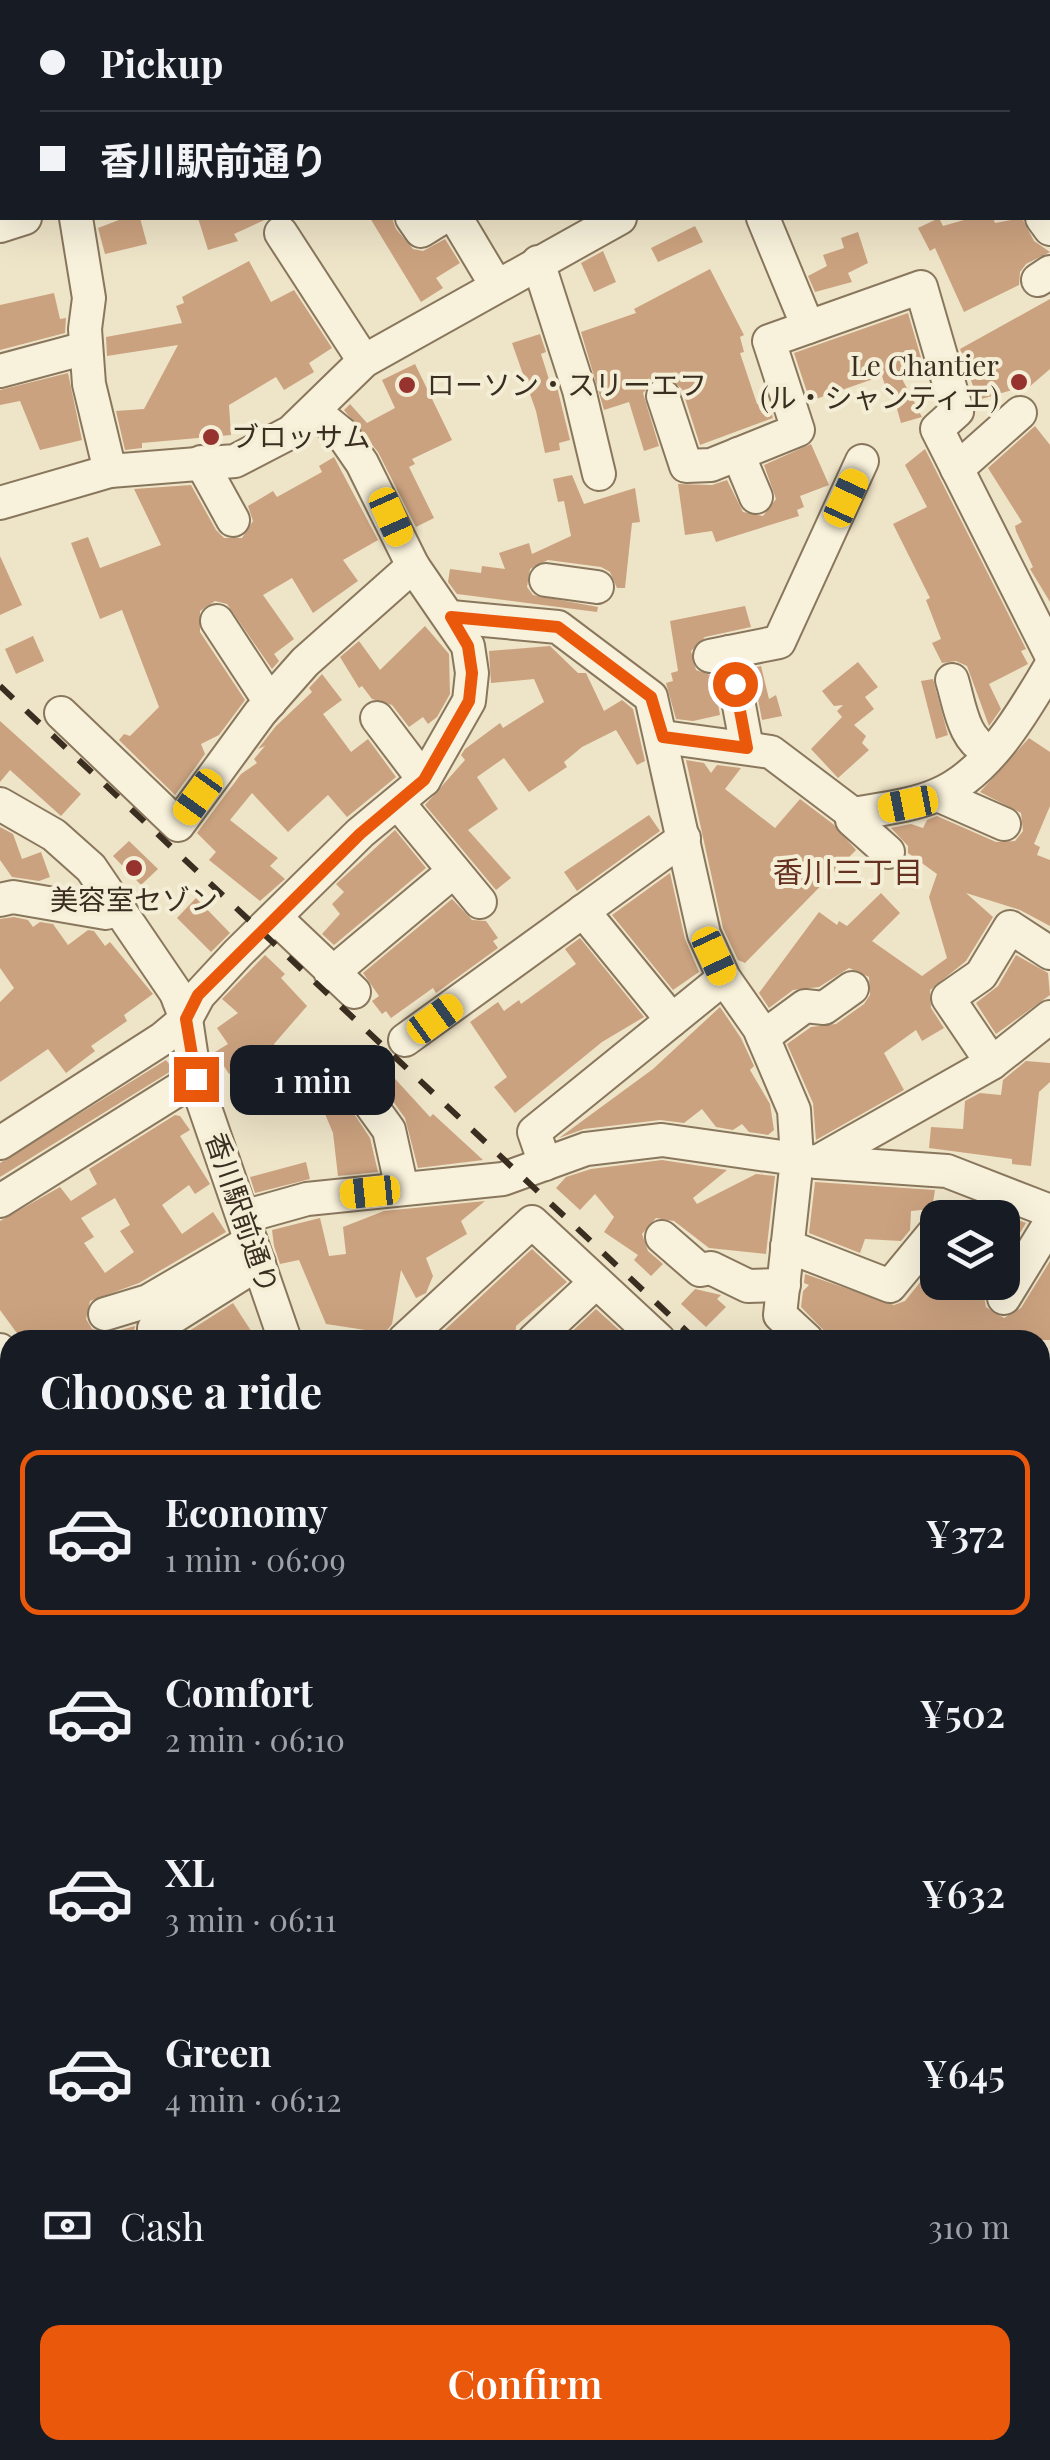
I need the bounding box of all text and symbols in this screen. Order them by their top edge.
text: Pickup [100,37,223,88]
text: 香川駅前通り [100,134,328,185]
place label: Le Chantier (ル・シャンティエ) [760,346,1000,415]
place label: ローソン・スリーエフ [427,365,707,402]
marker: Le Chantier (ル・シャンティエ) [1008,371,1030,393]
marker: ローソン・スリーエフ [396,374,418,396]
place label: ブロッサム [231,417,370,454]
marker: ブロッサム [200,426,222,448]
car [820,464,872,532]
car [365,483,417,551]
route start [713,662,758,707]
car [168,764,228,830]
car [876,784,940,824]
district label: 香川三丁目 [773,851,923,891]
marker: 美容室セゾン [123,857,145,879]
place label: 美容室セゾン [50,880,218,917]
car [688,922,740,990]
car [402,989,468,1049]
callout: 1 min [231,1044,396,1114]
route end [174,1057,219,1102]
text: 1 min [274,1058,351,1101]
street label: 香川駅前通り [199,1127,288,1298]
car [339,1174,401,1210]
map controls [920,1200,1020,1300]
button: layers [920,1200,1020,1300]
text: Choose a ride [40,1360,322,1420]
text: Economy [165,1486,328,1537]
icon: car [45,1488,135,1578]
text: ¥372 [926,1507,1005,1558]
text: 1 min · 06:09 [165,1537,346,1580]
text: Comfort [165,1666,313,1717]
icon: car [45,1668,135,1758]
text: ¥502 [919,1687,1005,1738]
text: 2 min · 06:10 [165,1717,345,1760]
text: XL [165,1846,214,1897]
icon: car [45,1848,135,1938]
text: ¥632 [921,1867,1005,1918]
text: 3 min · 06:11 [165,1897,337,1940]
text: Green [165,2026,272,2077]
icon: car [45,2028,135,2118]
text: ¥645 [922,2047,1005,2098]
text: 4 min · 06:12 [165,2077,341,2120]
icon: cash [40,2198,95,2253]
text: Cash [120,2200,204,2251]
text: 310 m [928,2204,1010,2247]
button: Confirm [40,2325,1010,2440]

